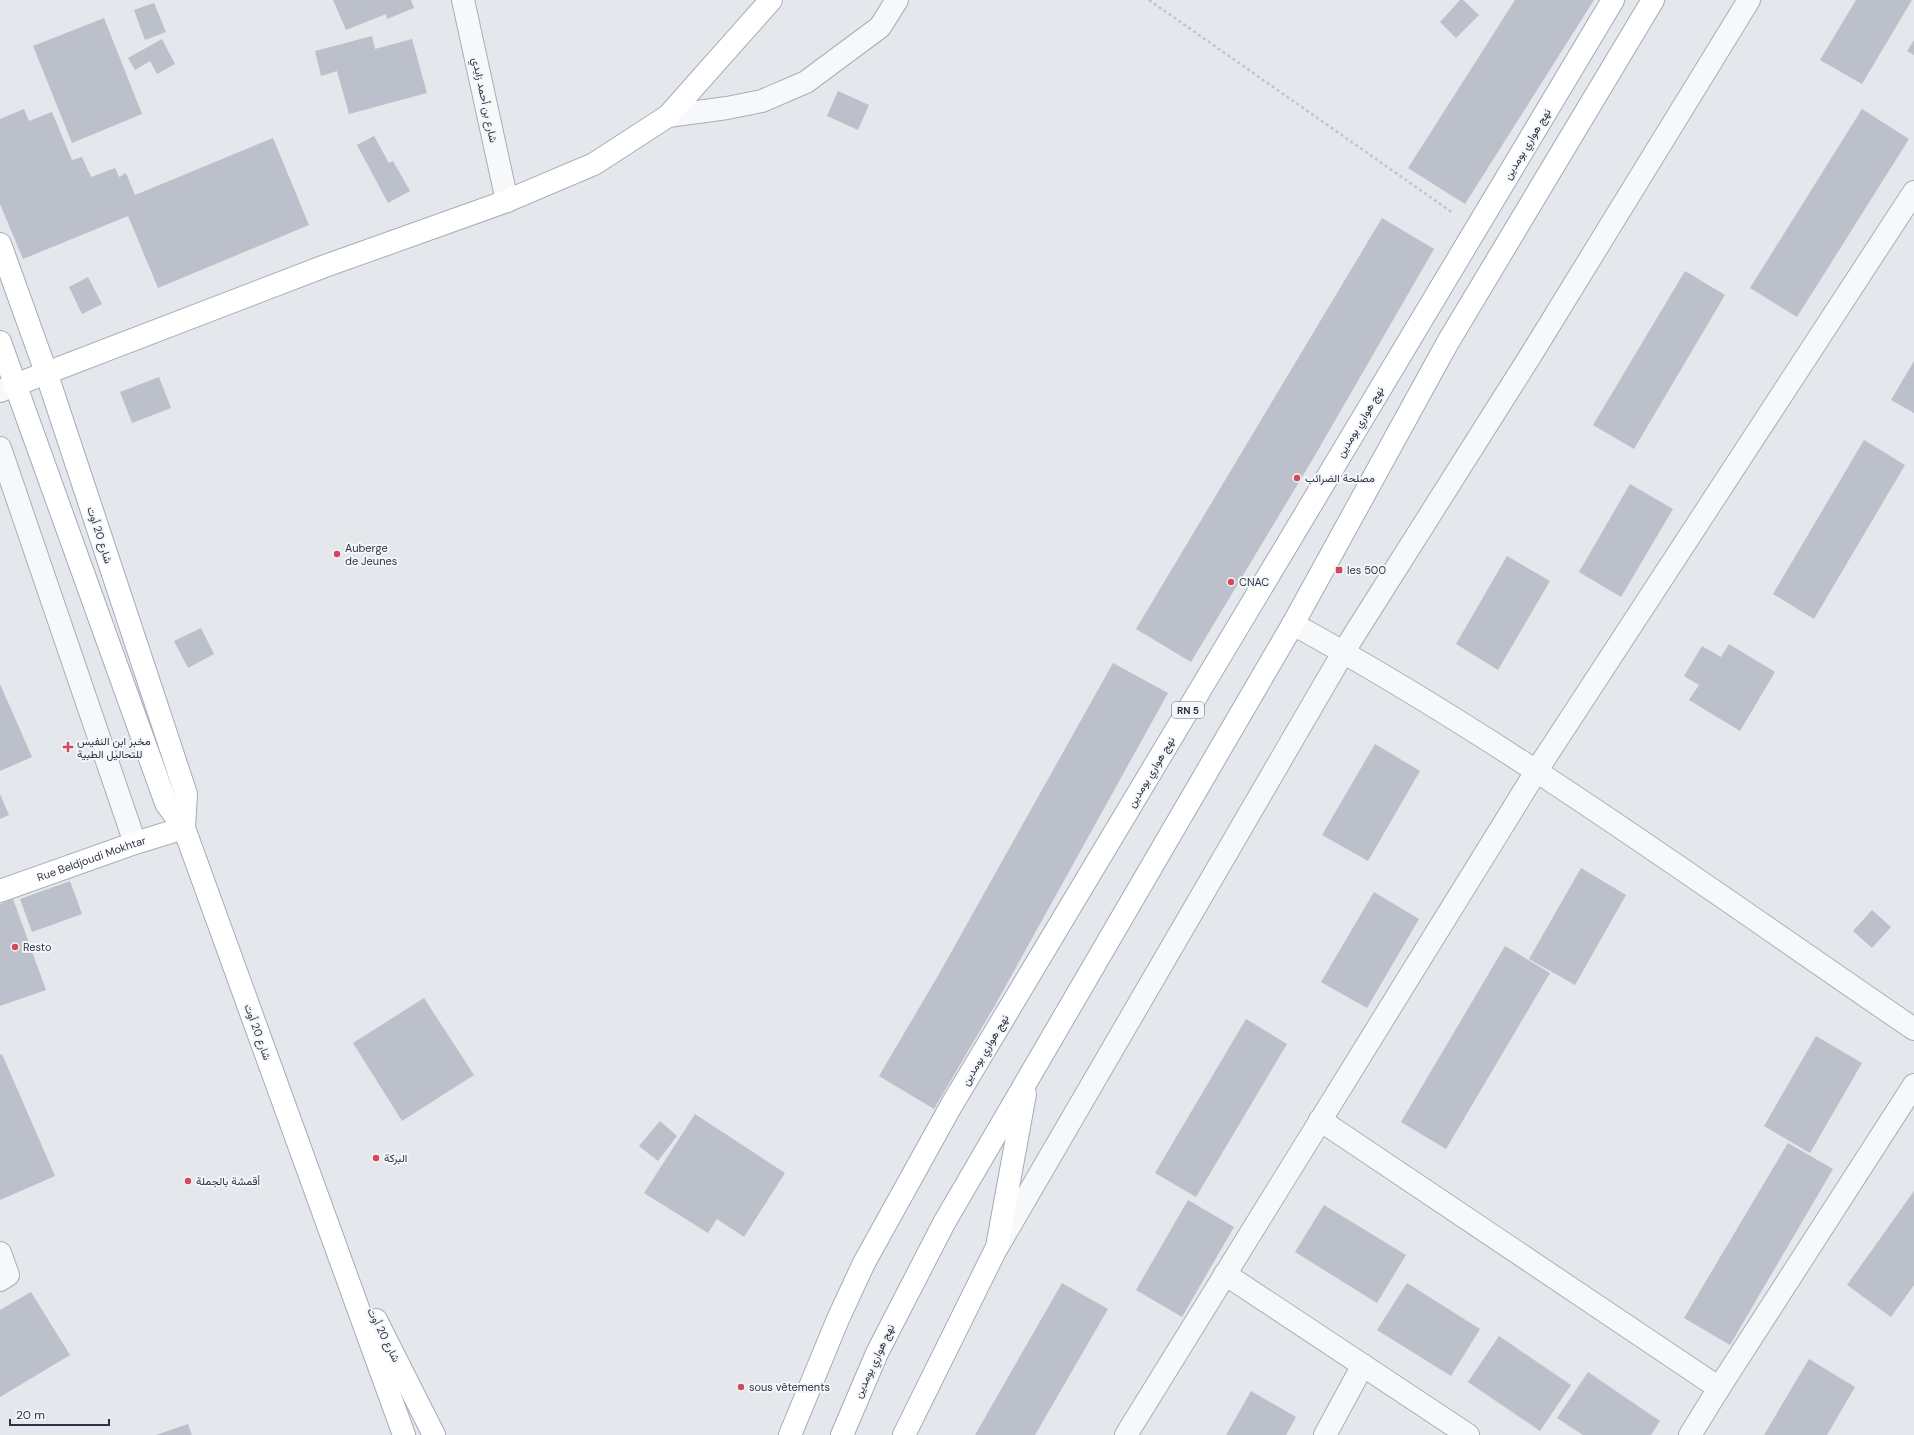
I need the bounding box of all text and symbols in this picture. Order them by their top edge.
street label: شارع بن أحمد زايدي [466,56,501,145]
street label: نهج هواري بومدين [1500,106,1556,184]
street label: نهج هواري بومدين [1333,384,1389,462]
place label: مصلحة الضرائب [1305,471,1375,485]
marker: مصلحة الضرائب [1292,473,1302,483]
street label: شارع 20 أوت [83,505,116,566]
place label: Auberge de Jeunes [345,541,397,568]
marker: Auberge de Jeunes [332,549,342,559]
place label: les 500 [1347,563,1386,577]
marker: les 500 [1334,565,1344,575]
place label: CNAC [1239,575,1269,589]
marker: CNAC [1226,577,1236,587]
road number: RN 5 [1172,702,1204,718]
place label: مخبر ابن النفيس للتحاليل الطبية [77,734,151,761]
street label: نهج هواري بومدين [1124,734,1180,812]
marker: مخبر ابن النفيس للتحاليل الطبية [62,741,74,753]
street label: Rue Beldjoudi Mokhtar [35,833,147,884]
place label: Resto [23,940,51,954]
marker: Resto [10,942,20,952]
street label: شارع 20 أوت [240,1002,275,1063]
street label: نهج هواري بومدين [958,1012,1014,1090]
place label: البركة [384,1151,407,1165]
marker: البركة [371,1153,381,1163]
place label: أقمشة بالجملة [196,1174,261,1188]
marker: أقمشة بالجملة [183,1176,193,1186]
street label: شارع 20 أوت [364,1306,404,1365]
street label: نهج هواري بومدين [851,1322,900,1402]
place label: sous vêtements [749,1380,830,1394]
marker: sous vêtements [736,1382,746,1392]
scale bar [10,1401,109,1427]
text: 20 m [16,1407,45,1423]

